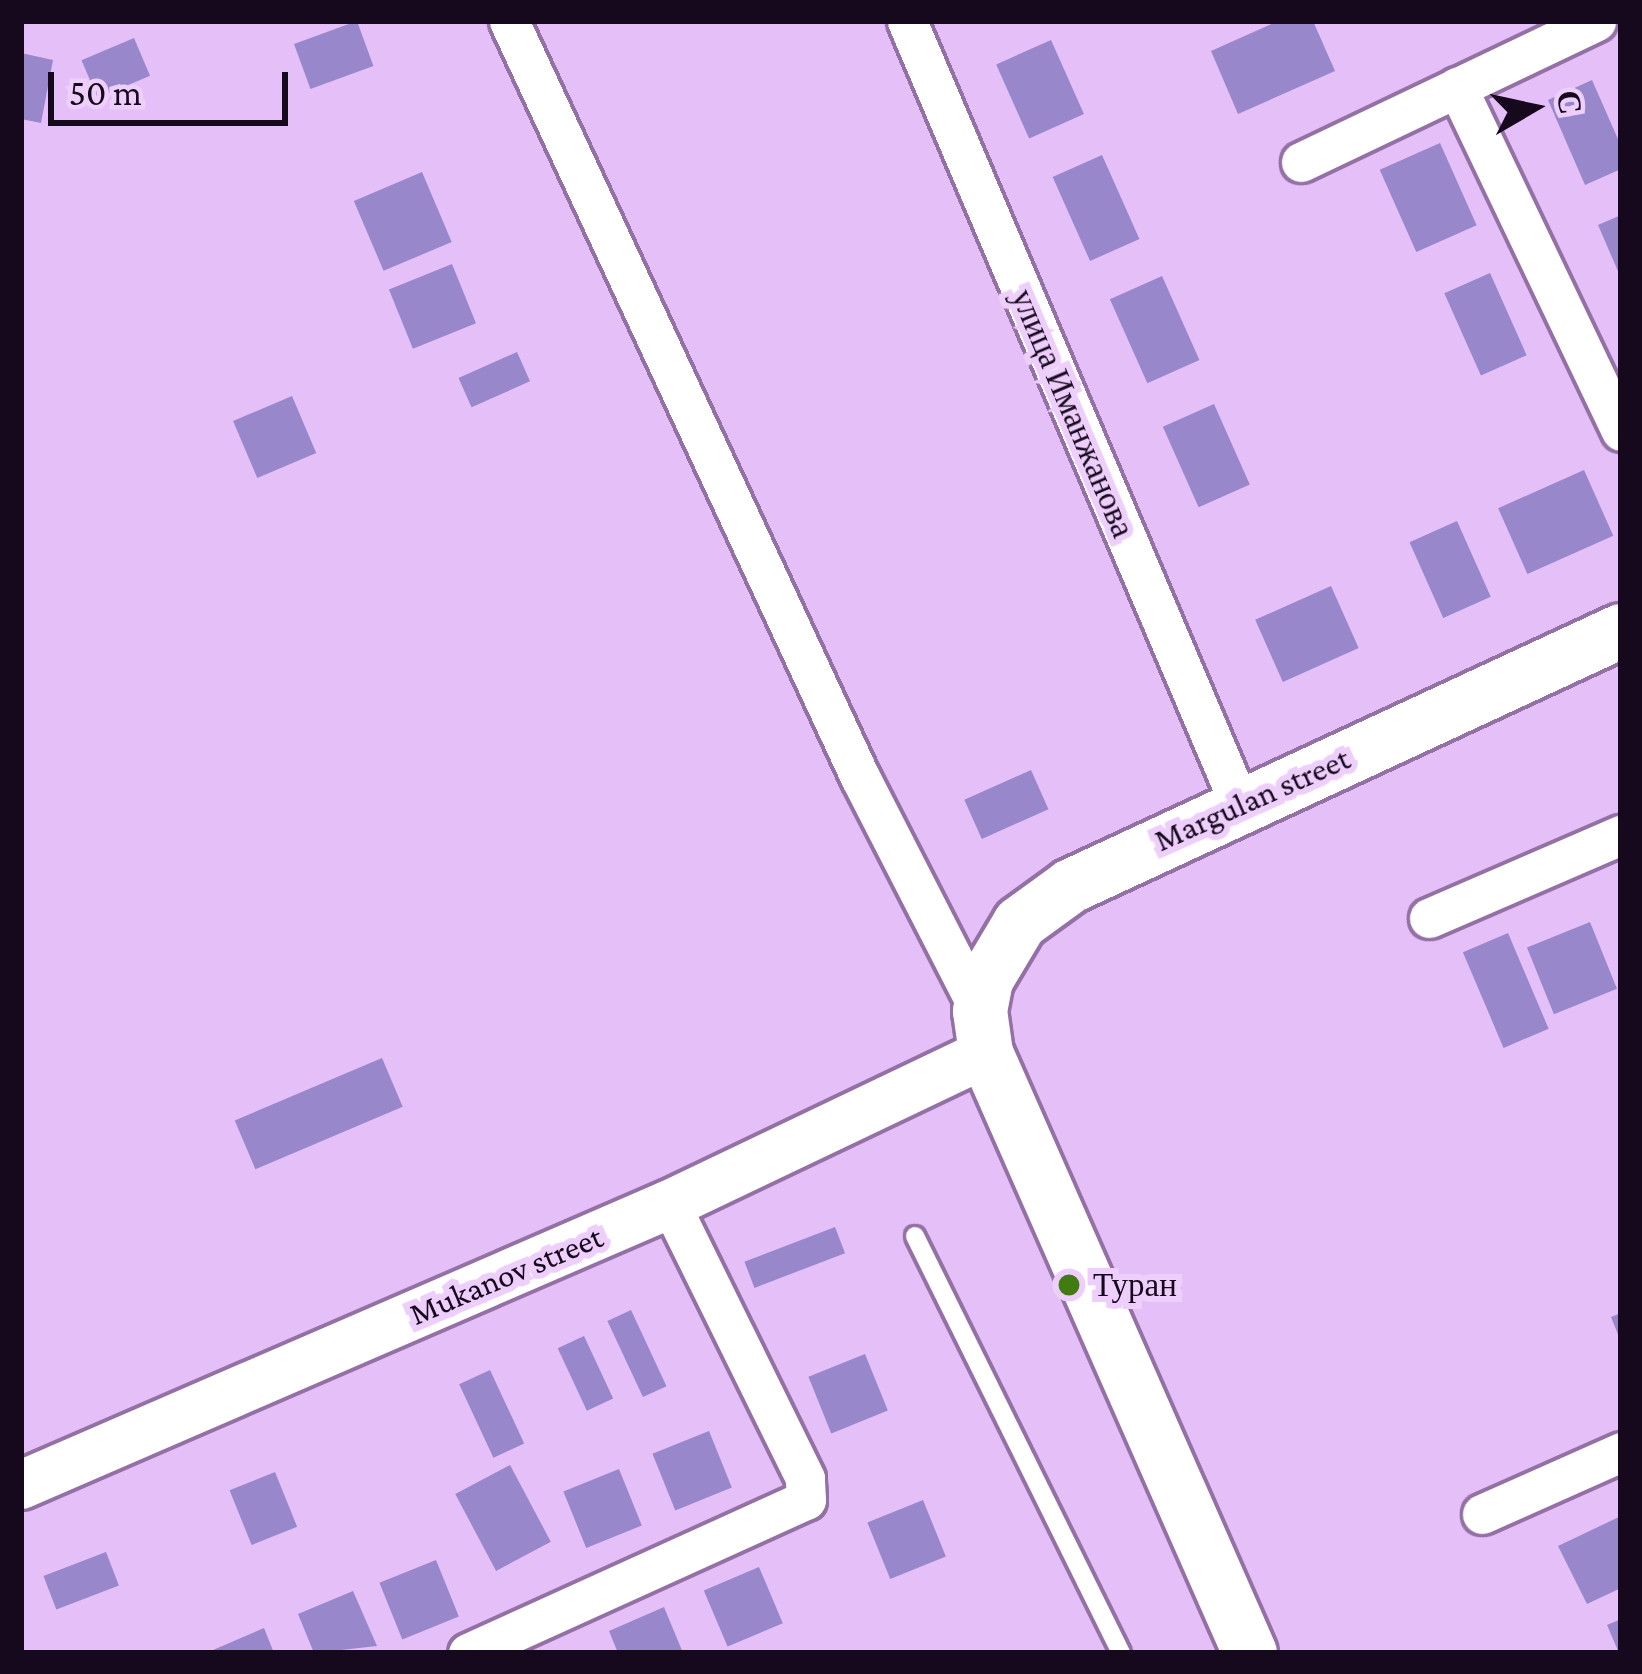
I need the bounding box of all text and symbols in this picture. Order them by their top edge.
scale bar [54,48,294,122]
north arrow [1474,48,1594,168]
text: 50 m [69,73,142,113]
text: С [1550,88,1590,117]
street label: улица Иманжанова [1003,283,1143,543]
street label: Margulan street [1148,738,1356,860]
street label: Mukanov street [403,1217,609,1333]
place label: Туран [1093,1265,1177,1305]
marker: Туран [1056,1272,1082,1298]

